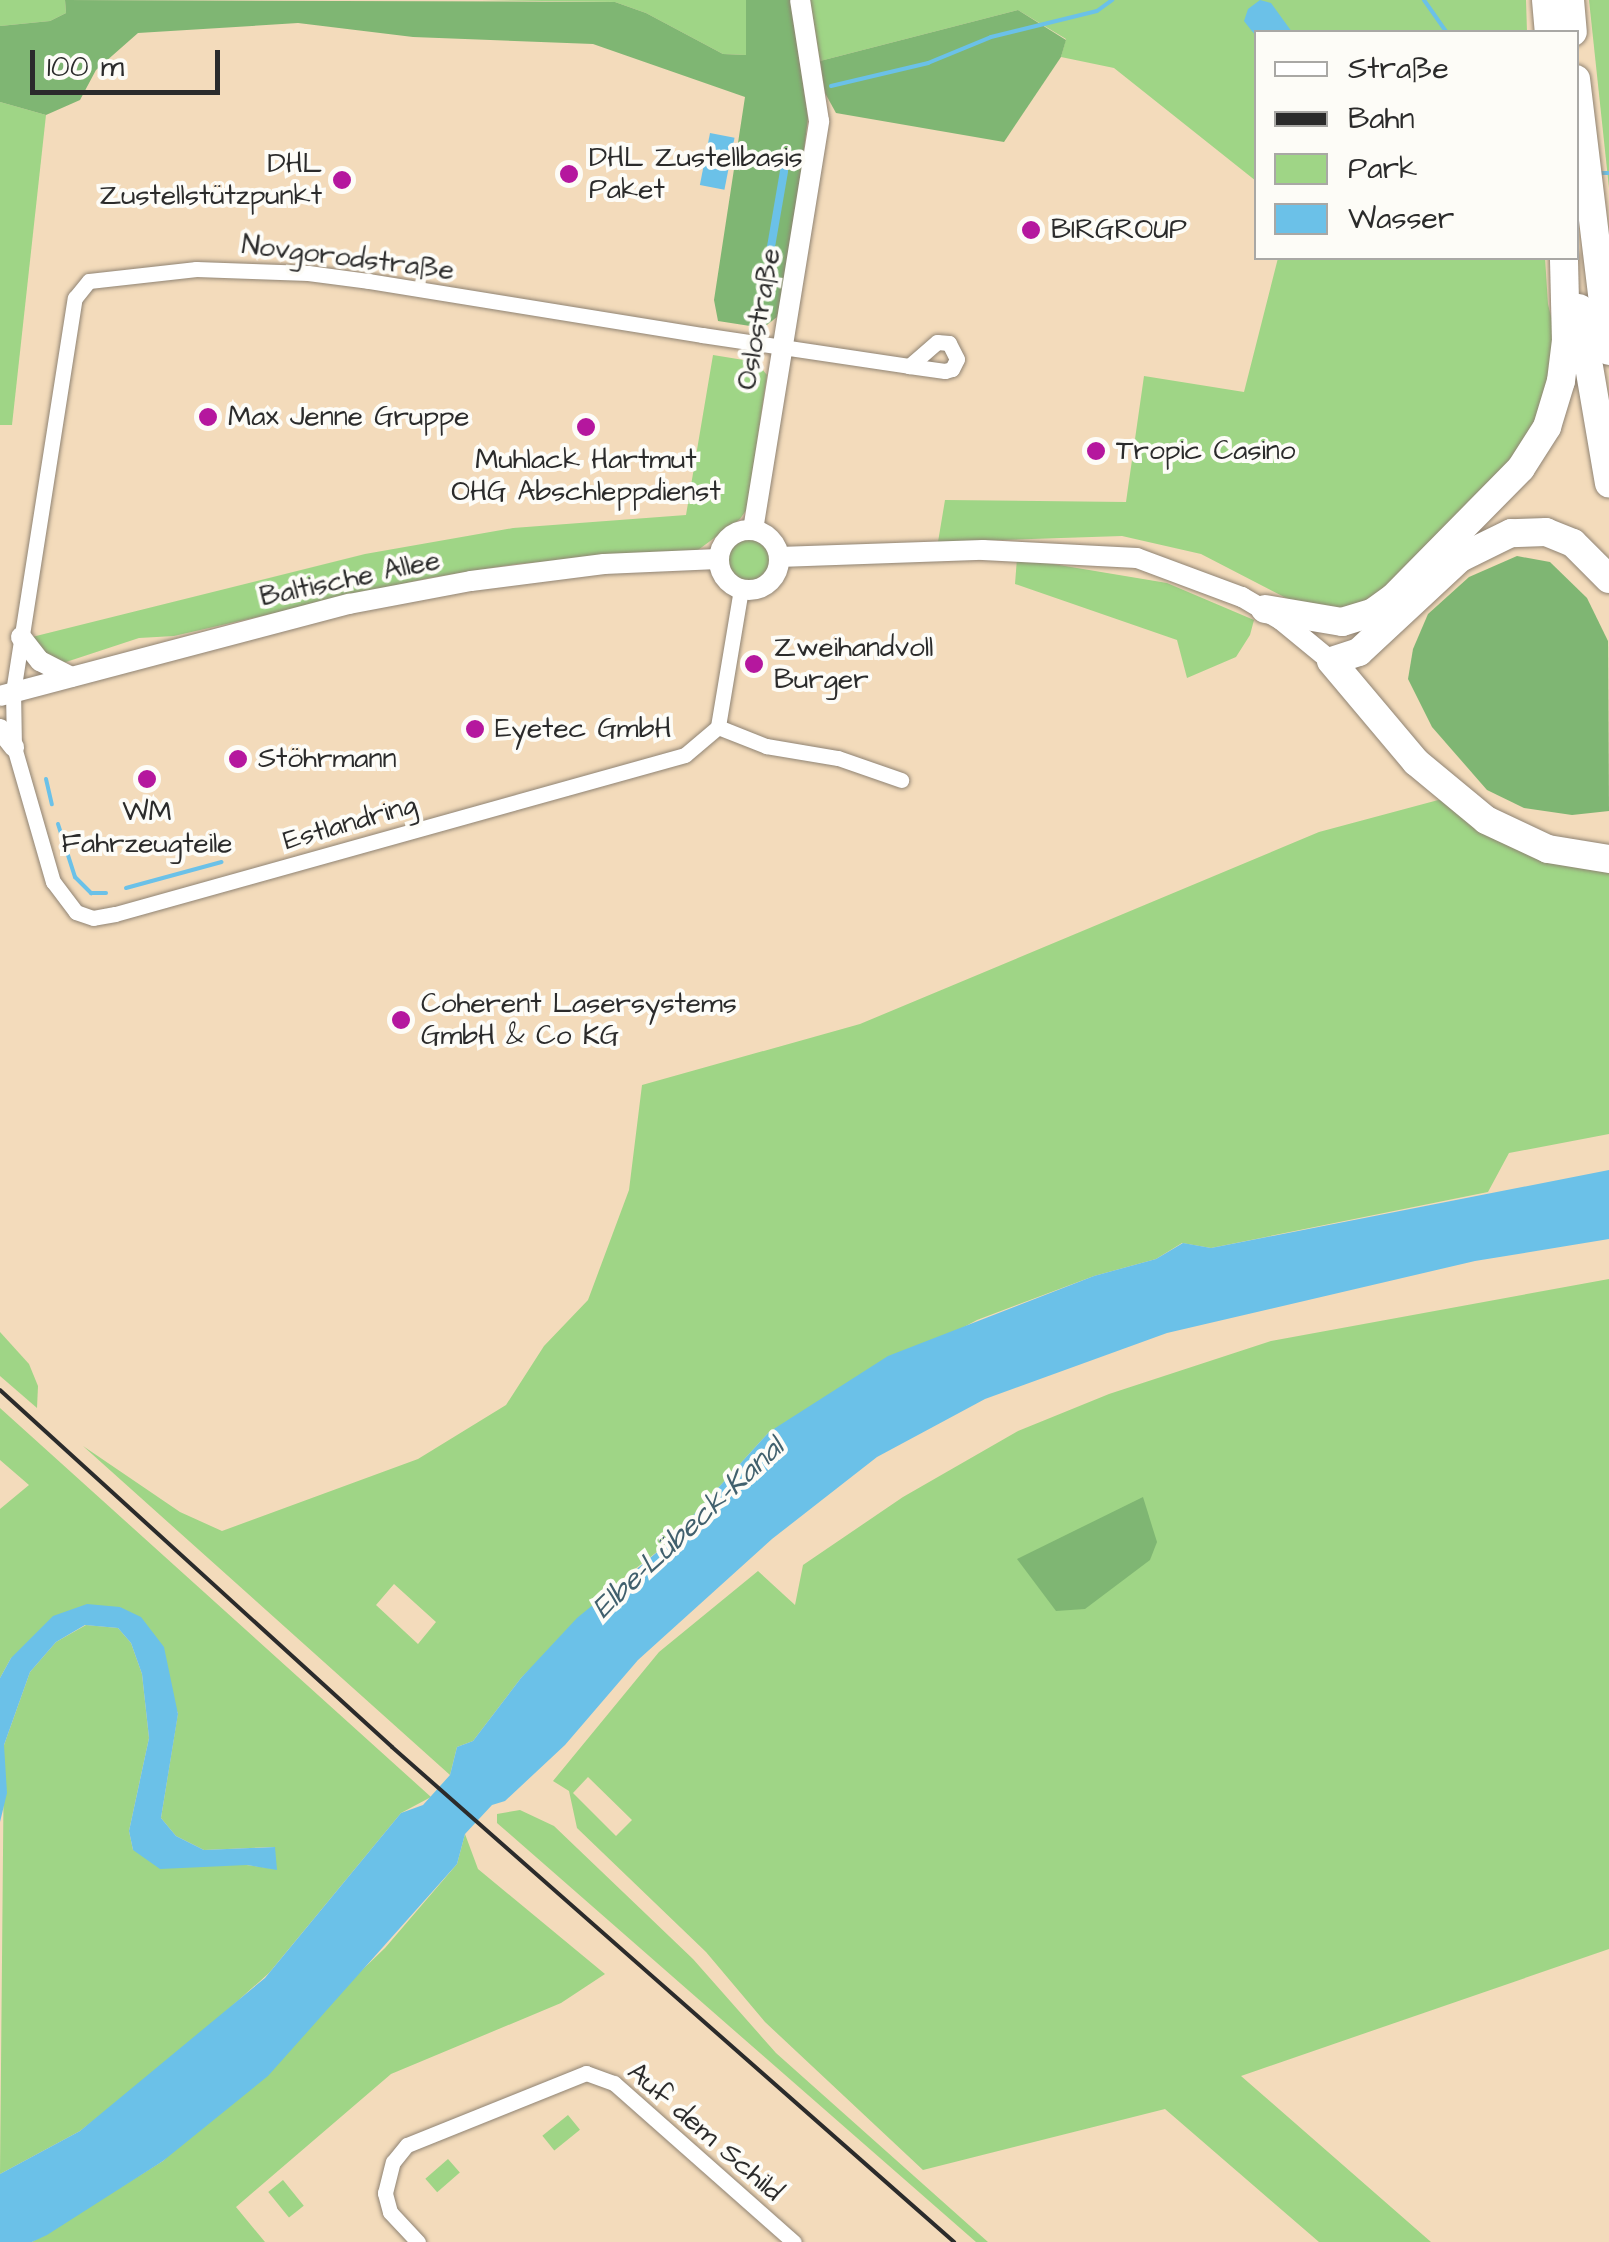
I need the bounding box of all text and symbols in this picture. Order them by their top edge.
scale bar [35,30,225,92]
legend [1254,30,1579,260]
text: 100 m [47,46,124,88]
text: Straße [1348,48,1449,90]
text: Bahn [1348,98,1414,140]
place label: DHL Zustellbasis Paket [589,141,803,207]
place label: DHL Zustellstützpunkt [99,147,322,213]
text: Park [1348,148,1417,190]
marker: DHL Zustellbasis Paket [558,163,580,185]
marker: DHL Zustellstützpunkt [331,169,353,191]
text: Wasser [1348,198,1454,240]
place label: BIRGROUP [1051,213,1187,247]
marker: BIRGROUP [1020,219,1042,241]
street label: Novgorodstraße [240,228,456,288]
street label: Oslostraße [730,246,788,392]
place label: Max Jenne Gruppe [228,400,470,434]
marker: Max Jenne Gruppe [197,406,219,428]
marker: Muhlack Hartmut OHG Abschleppdienst [575,416,597,438]
place label: Tropic Casino [1116,434,1296,468]
marker: Tropic Casino [1085,440,1107,462]
place label: Muhlack Hartmut OHG Abschleppdienst [451,443,721,509]
street label: Baltische Allee [257,544,443,614]
place label: Zweihandvoll Burger [774,631,934,697]
marker: Zweihandvoll Burger [743,653,765,675]
place label: Eyetec GmbH [495,712,671,746]
marker: Eyetec GmbH [464,718,486,740]
place label: Stöhrmann [258,742,396,776]
marker: Stöhrmann [227,748,249,770]
marker: WM Fahrzeugteile [136,768,158,790]
street label: Estlandring [279,788,421,858]
place label: WM Fahrzeugteile [62,795,232,861]
place label: Coherent Lasersystems GmbH & Co KG [421,987,737,1053]
marker: Coherent Lasersystems GmbH & Co KG [390,1009,412,1031]
water label: Elbe-Lübeck-Kanal [585,1430,791,1626]
street label: Auf dem Schild [620,2055,790,2209]

